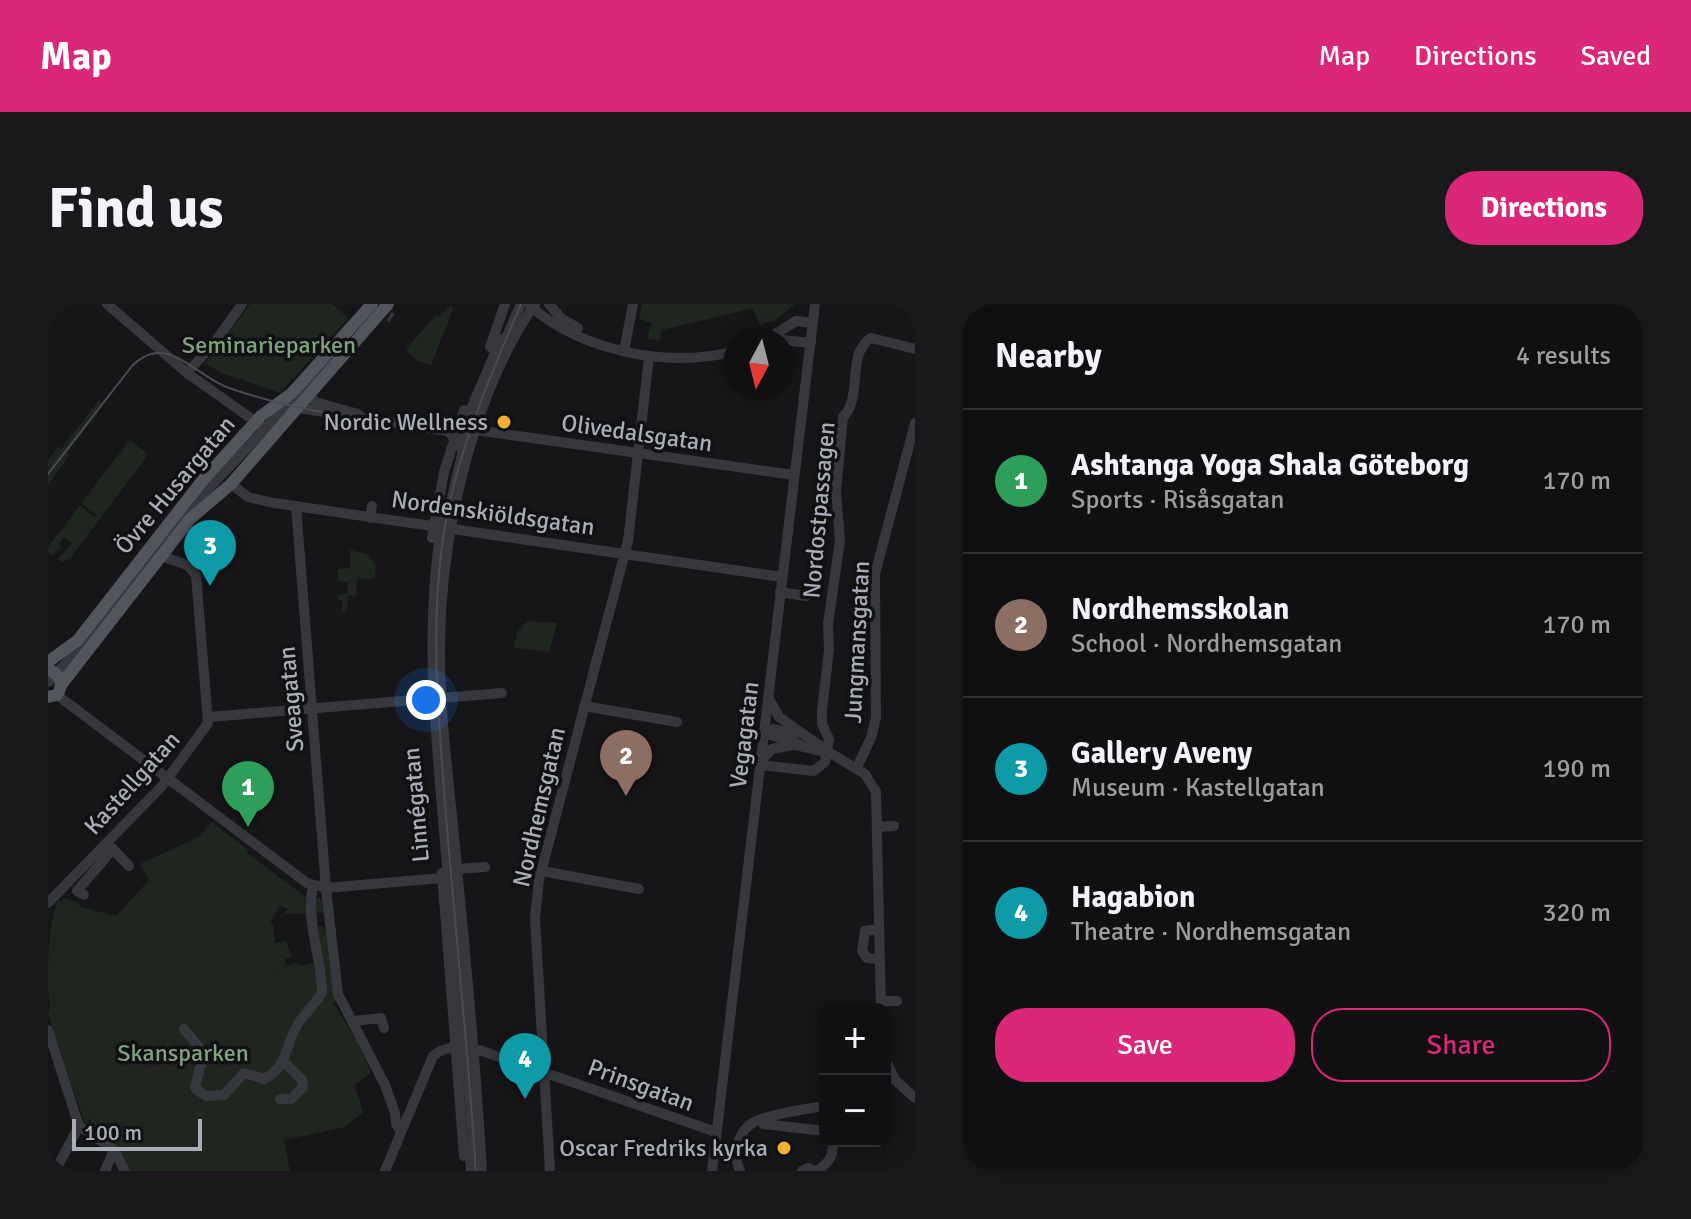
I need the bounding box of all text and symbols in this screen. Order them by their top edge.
text: Map [40,33,112,80]
text: Map [1318,39,1370,73]
text: Directions [1414,39,1536,73]
text: Saved [1580,39,1651,73]
button: Directions [1445,171,1643,245]
text: Find us [48,174,223,243]
north arrow [723,328,795,400]
park label: Seminarieparken [182,330,356,360]
text: Nearby [995,335,1102,377]
text: 4 results [1516,340,1611,372]
place label: Nordic Wellness [323,407,488,437]
street label: Olivedalsgatan [560,408,714,458]
street label: Övre Husargatan [108,410,242,560]
marker: Nordic Wellness [495,413,513,431]
street label: Nordostpassagen [796,420,842,600]
text: Ashtanga Yoga Shala Göteborg [1071,447,1469,484]
text: 1 [1014,465,1028,497]
text: 170 m [1542,465,1611,497]
street label: Nordenskiöldsgatan [389,484,597,542]
text: Sports · Risåsgatan [1071,484,1284,516]
pin: 3 [184,520,236,586]
street label: Jungmansgatan [838,560,876,724]
text: Nordhemsskolan [1071,591,1289,628]
text: 2 [1014,609,1028,641]
text: 170 m [1542,609,1611,641]
text: School · Nordhemsgatan [1071,628,1343,660]
street label: Sveagatan [271,645,311,753]
your location [406,680,446,720]
street label: Vegagatan [723,680,765,790]
street label: Nordhemsgatan [506,724,572,890]
street label: Kastellgatan [78,725,186,841]
pin: 2 [600,730,652,796]
text: Gallery Aveny [1071,735,1252,772]
street label: Linnégatan [396,746,436,864]
text: 3 [1014,753,1028,785]
text: 190 m [1542,753,1611,785]
pin: 1 [222,761,274,827]
text: Museum · Kastellgatan [1071,772,1325,804]
text: Hagabion [1071,879,1195,916]
text: 4 [1014,897,1028,929]
text: 320 m [1542,897,1611,929]
text: Theatre · Nordhemsgatan [1071,916,1351,948]
map controls [819,1003,891,1147]
button: + [819,1003,891,1075]
button: Save [995,1008,1295,1082]
button: Share [1311,1008,1611,1082]
pin: 4 [499,1033,551,1099]
park label: Skansparken [117,1038,249,1068]
street label: Prinsgatan [584,1052,698,1118]
button: − [819,1075,891,1147]
scale bar [72,1115,202,1151]
text: 100 m [84,1119,142,1146]
place label: Oscar Fredriks kyrka [559,1133,768,1163]
marker: Oscar Fredriks kyrka [775,1139,793,1157]

